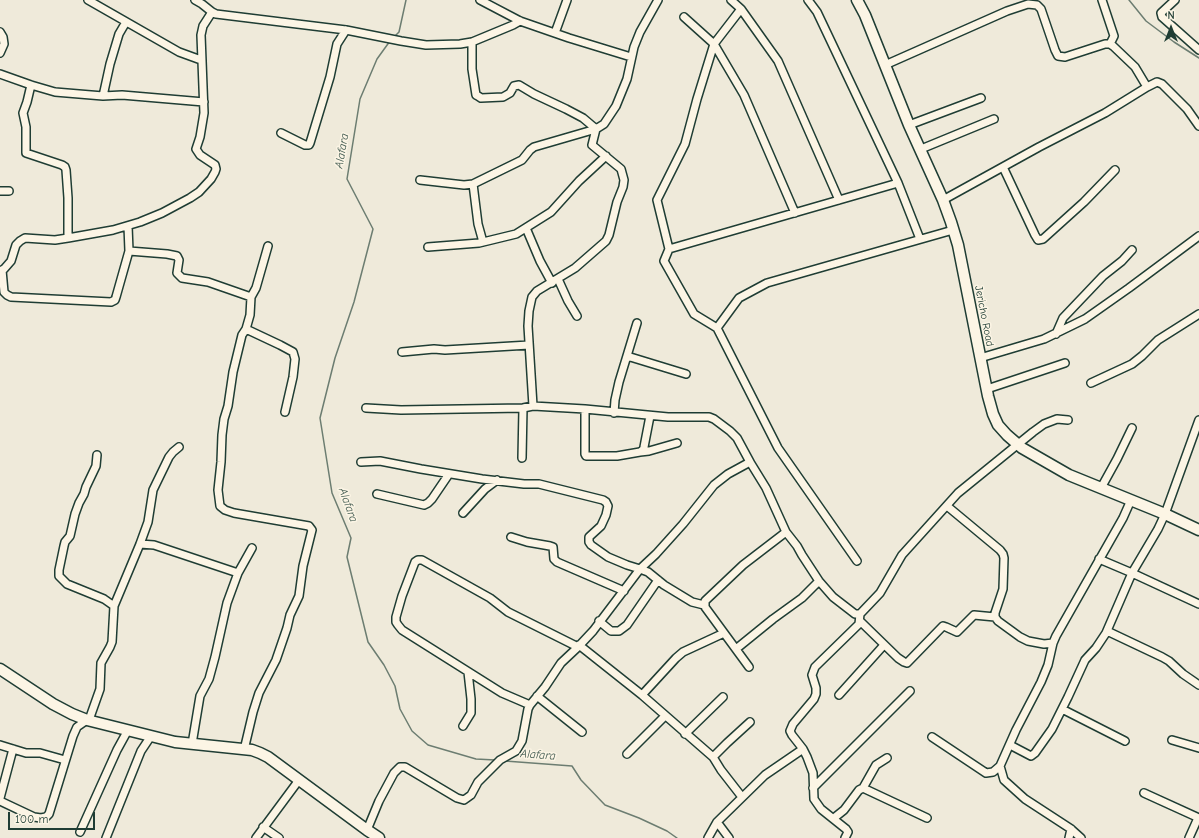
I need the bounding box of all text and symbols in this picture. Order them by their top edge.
north arrow [1151,8,1191,48]
text: N [1167,9,1175,22]
water label: Alafara [332,132,352,170]
street label: Jericho Road [972,284,996,348]
water label: Alafara [335,486,361,524]
water label: Alafara [520,747,556,763]
scale bar [10,804,97,830]
text: 100 m [15,812,48,826]

